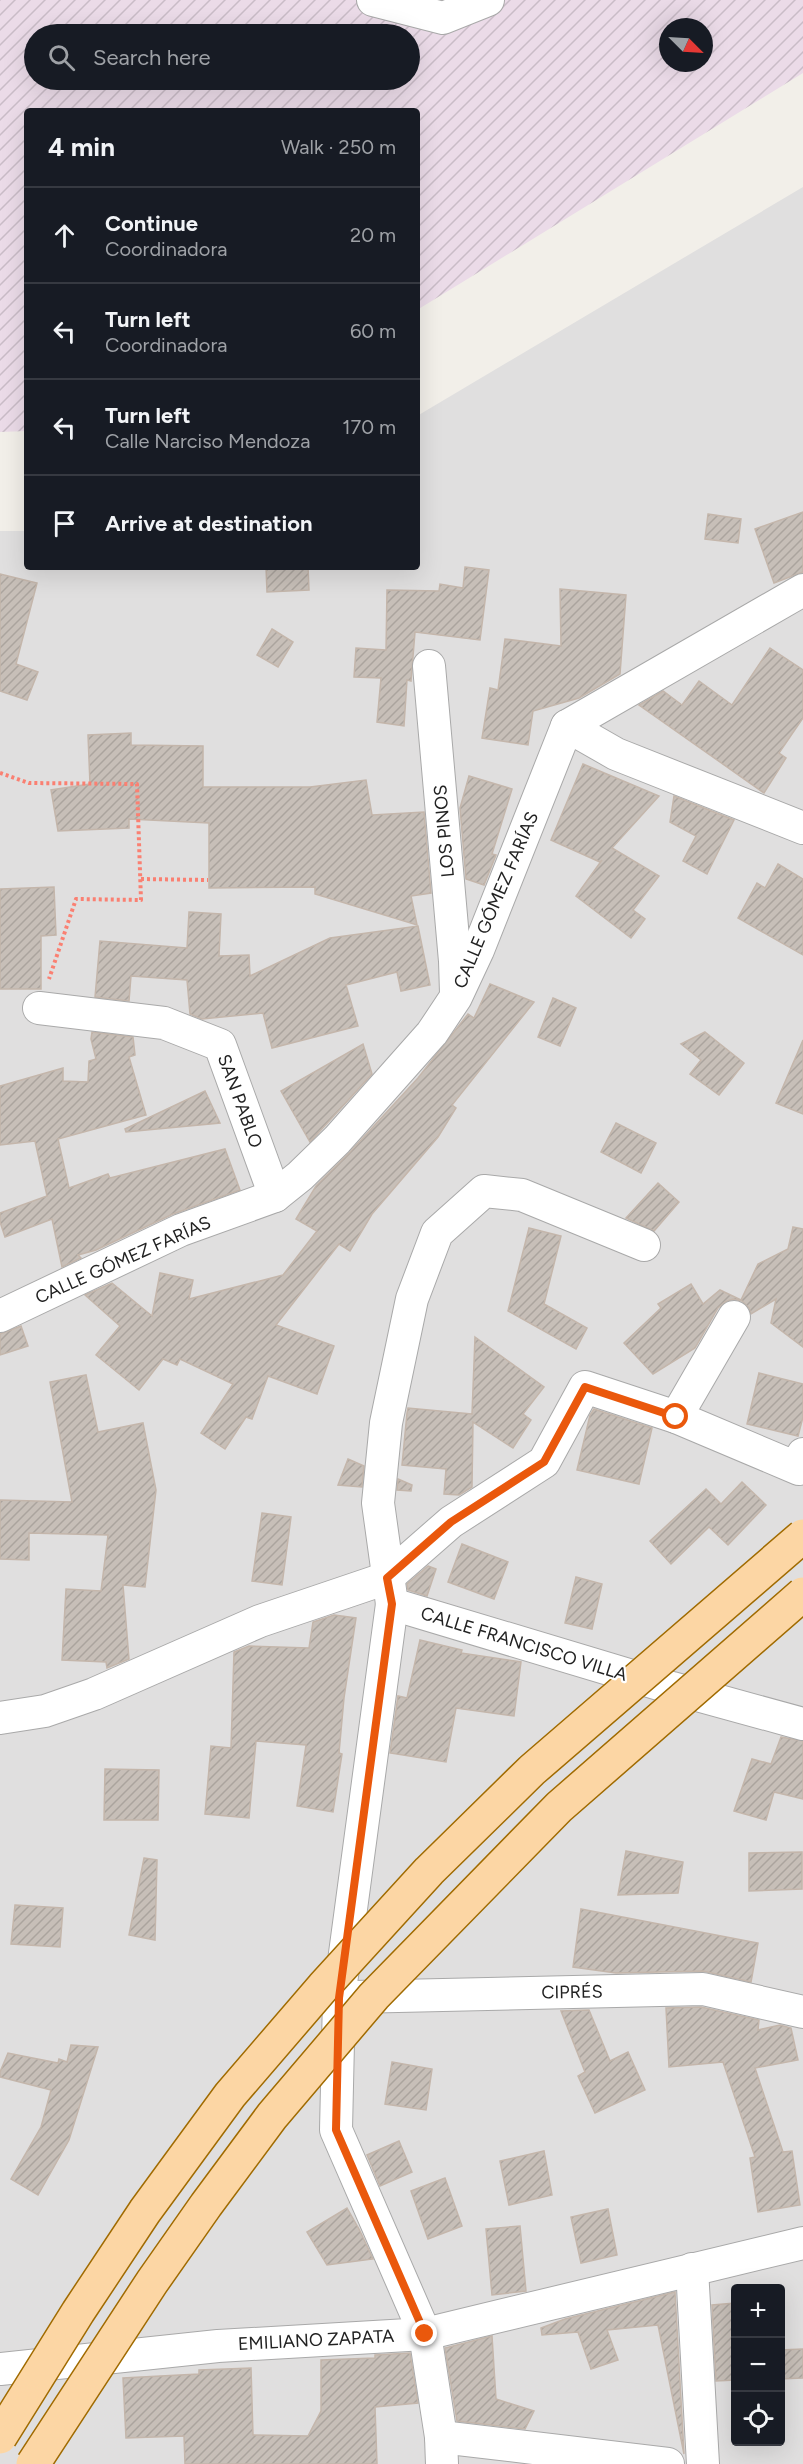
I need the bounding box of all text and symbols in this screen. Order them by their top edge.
north arrow [659,18,713,72]
search box [24,24,420,90]
icon: search [45,41,78,74]
text: Search here [93,44,211,71]
text: 4 min [48,131,115,163]
text: Walk · 250 m [281,135,396,159]
text: Continue [105,210,198,237]
icon: ahead [48,219,81,252]
text: 20 m [350,223,396,247]
text: Coordinadora [105,237,227,261]
text: Turn left [105,306,191,333]
icon: left [48,315,81,348]
text: 60 m [350,319,396,343]
text: Coordinadora [105,333,227,357]
text: Turn left [105,402,191,429]
icon: left [48,411,81,444]
text: 170 m [342,415,396,439]
text: Calle Narciso Mendoza [105,429,310,453]
icon: arrive [48,507,81,540]
text: Arrive at destination [105,510,313,537]
street label: LOS PINOS [429,784,459,878]
street label: CALLE GÓMEZ FARÍAS [449,808,543,992]
street label: SAN PABLO [213,1051,267,1151]
street label: CALLE GÓMEZ FARÍAS [32,1211,214,1309]
route start [662,1403,688,1429]
street label: CALLE FRANCISCO VILLA [418,1602,630,1686]
street label: CIPRÉS [541,1980,603,2004]
map controls [731,2284,785,2446]
button: + [731,2284,785,2338]
route end [411,2320,437,2346]
street label: EMILIANO ZAPATA [237,2325,395,2355]
button: − [731,2338,785,2392]
button: locate [731,2392,785,2446]

